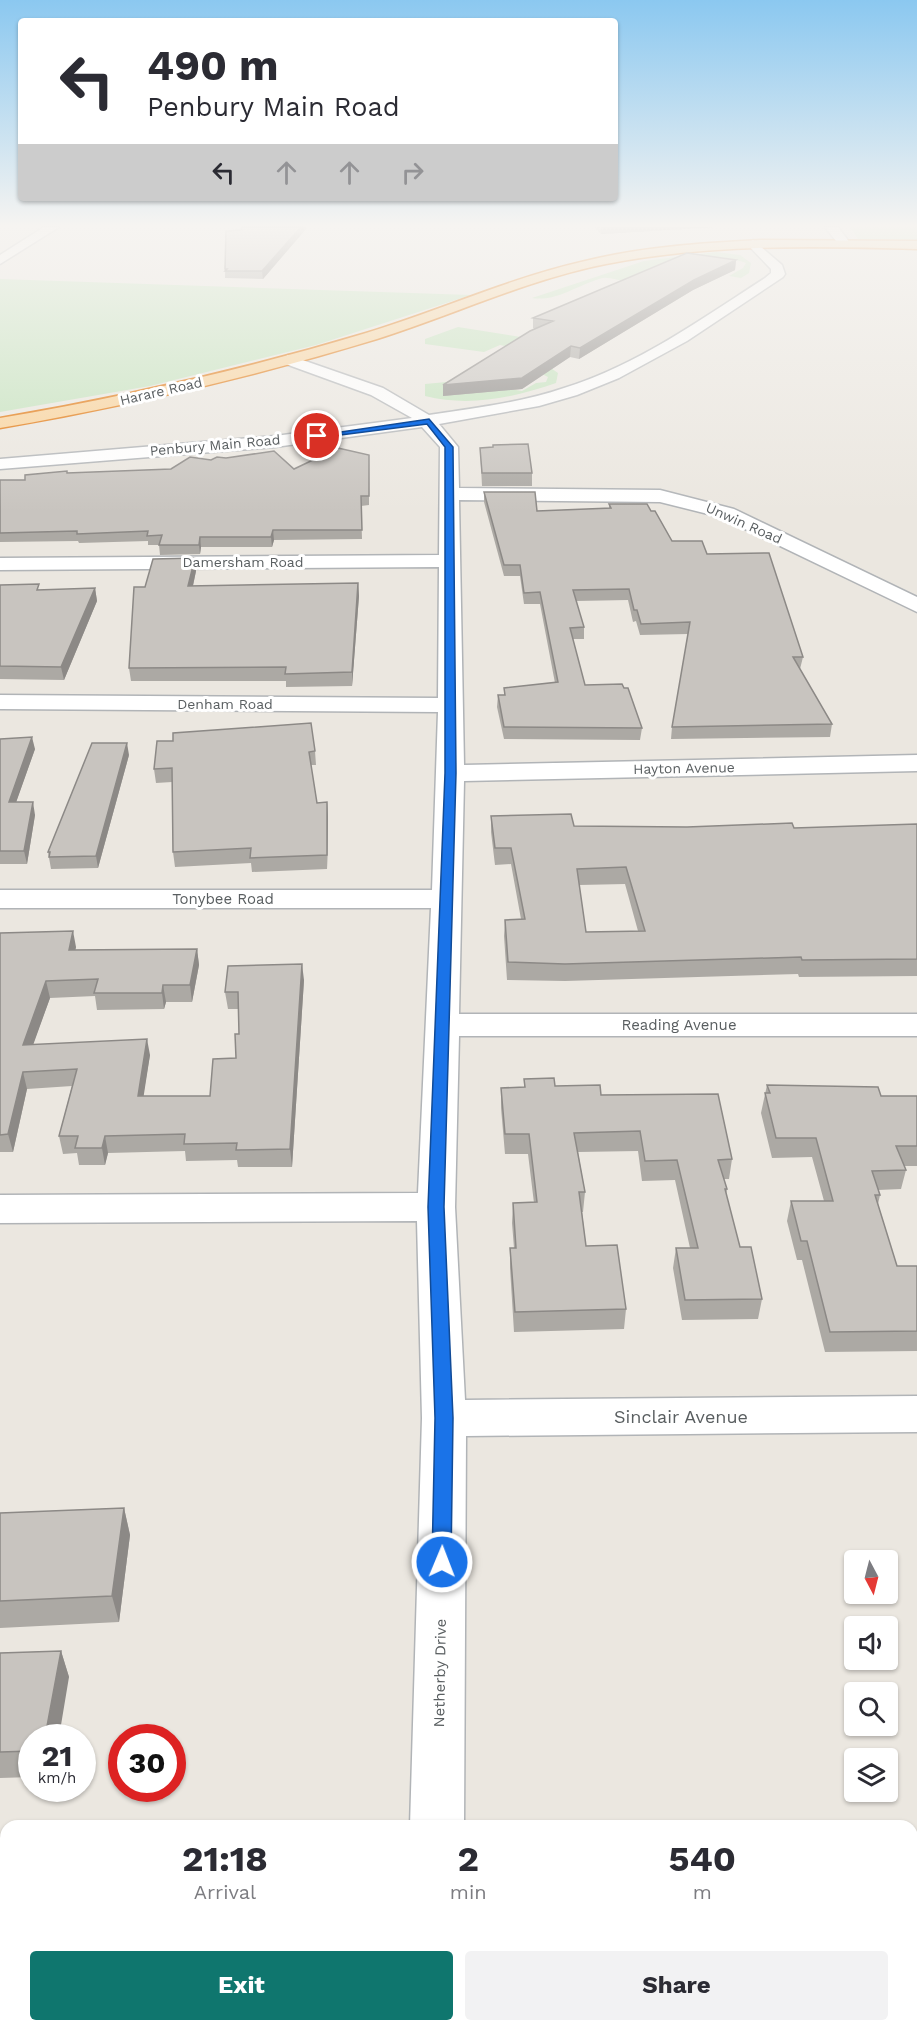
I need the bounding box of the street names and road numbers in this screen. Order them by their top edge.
street label: Harare Road [118,374,204,408]
street label: Penbury Main Road [149,431,281,459]
street label: Unwin Road [704,499,784,547]
street label: Damersham Road [182,554,304,570]
street label: Denham Road [177,696,273,712]
street label: Hayton Avenue [633,759,735,777]
street label: Tonybee Road [172,890,274,908]
street label: Reading Avenue [621,1016,737,1034]
street label: Sinclair Avenue [614,1406,748,1427]
street label: Netherby Drive [430,1619,450,1727]

